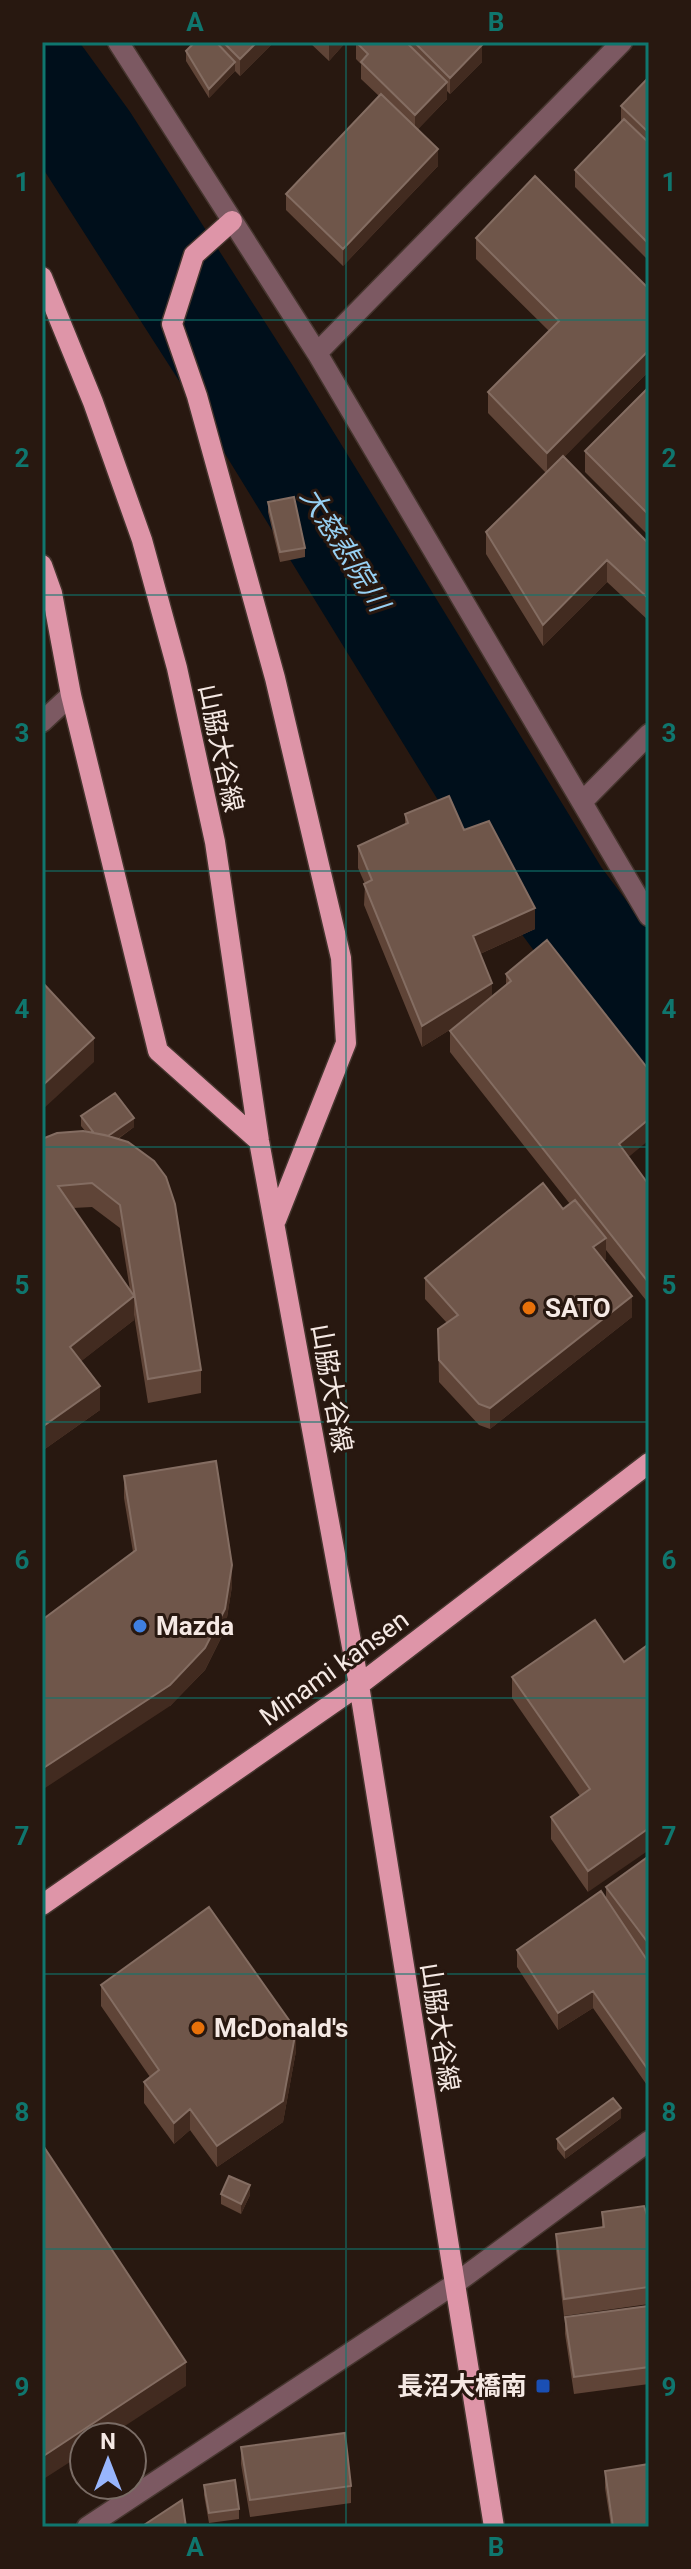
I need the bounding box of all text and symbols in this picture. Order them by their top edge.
text: A [186,7,204,37]
text: B [488,7,504,37]
text: 1 [15,167,29,197]
text: 1 [662,167,676,197]
text: 2 [15,443,29,473]
text: 2 [662,443,676,473]
water label: 大慈悲院川 [293,481,397,620]
street label: 山脇大谷線 [193,681,249,815]
text: 3 [15,718,29,748]
text: 3 [662,718,676,748]
text: 4 [15,994,30,1024]
text: 4 [662,994,677,1024]
text: 5 [15,1270,29,1300]
text: 5 [662,1270,676,1300]
place label: SATO [545,1293,611,1323]
marker: SATO [520,1299,538,1317]
street label: 山脇大谷線 [306,1321,358,1455]
text: 6 [15,1545,30,1575]
text: 6 [662,1545,677,1575]
street label: Minami kansen [254,1604,414,1732]
place label: Mazda [156,1611,234,1641]
marker: Mazda [131,1617,149,1635]
text: 7 [15,1821,29,1851]
text: 7 [662,1821,676,1851]
street label: 山脇大谷線 [415,1960,465,2094]
place label: McDonald's [214,2013,348,2043]
marker: McDonald's [189,2019,207,2037]
text: 8 [15,2097,29,2127]
text: 8 [662,2097,676,2127]
place label: 長沼大橋南 [397,2371,527,2401]
text: 9 [15,2372,29,2402]
text: 9 [662,2372,676,2402]
marker: 長沼大橋南 [534,2377,552,2395]
north arrow [68,2421,148,2501]
text: N [100,2429,116,2454]
text: A [186,2532,204,2562]
text: B [488,2532,504,2562]

